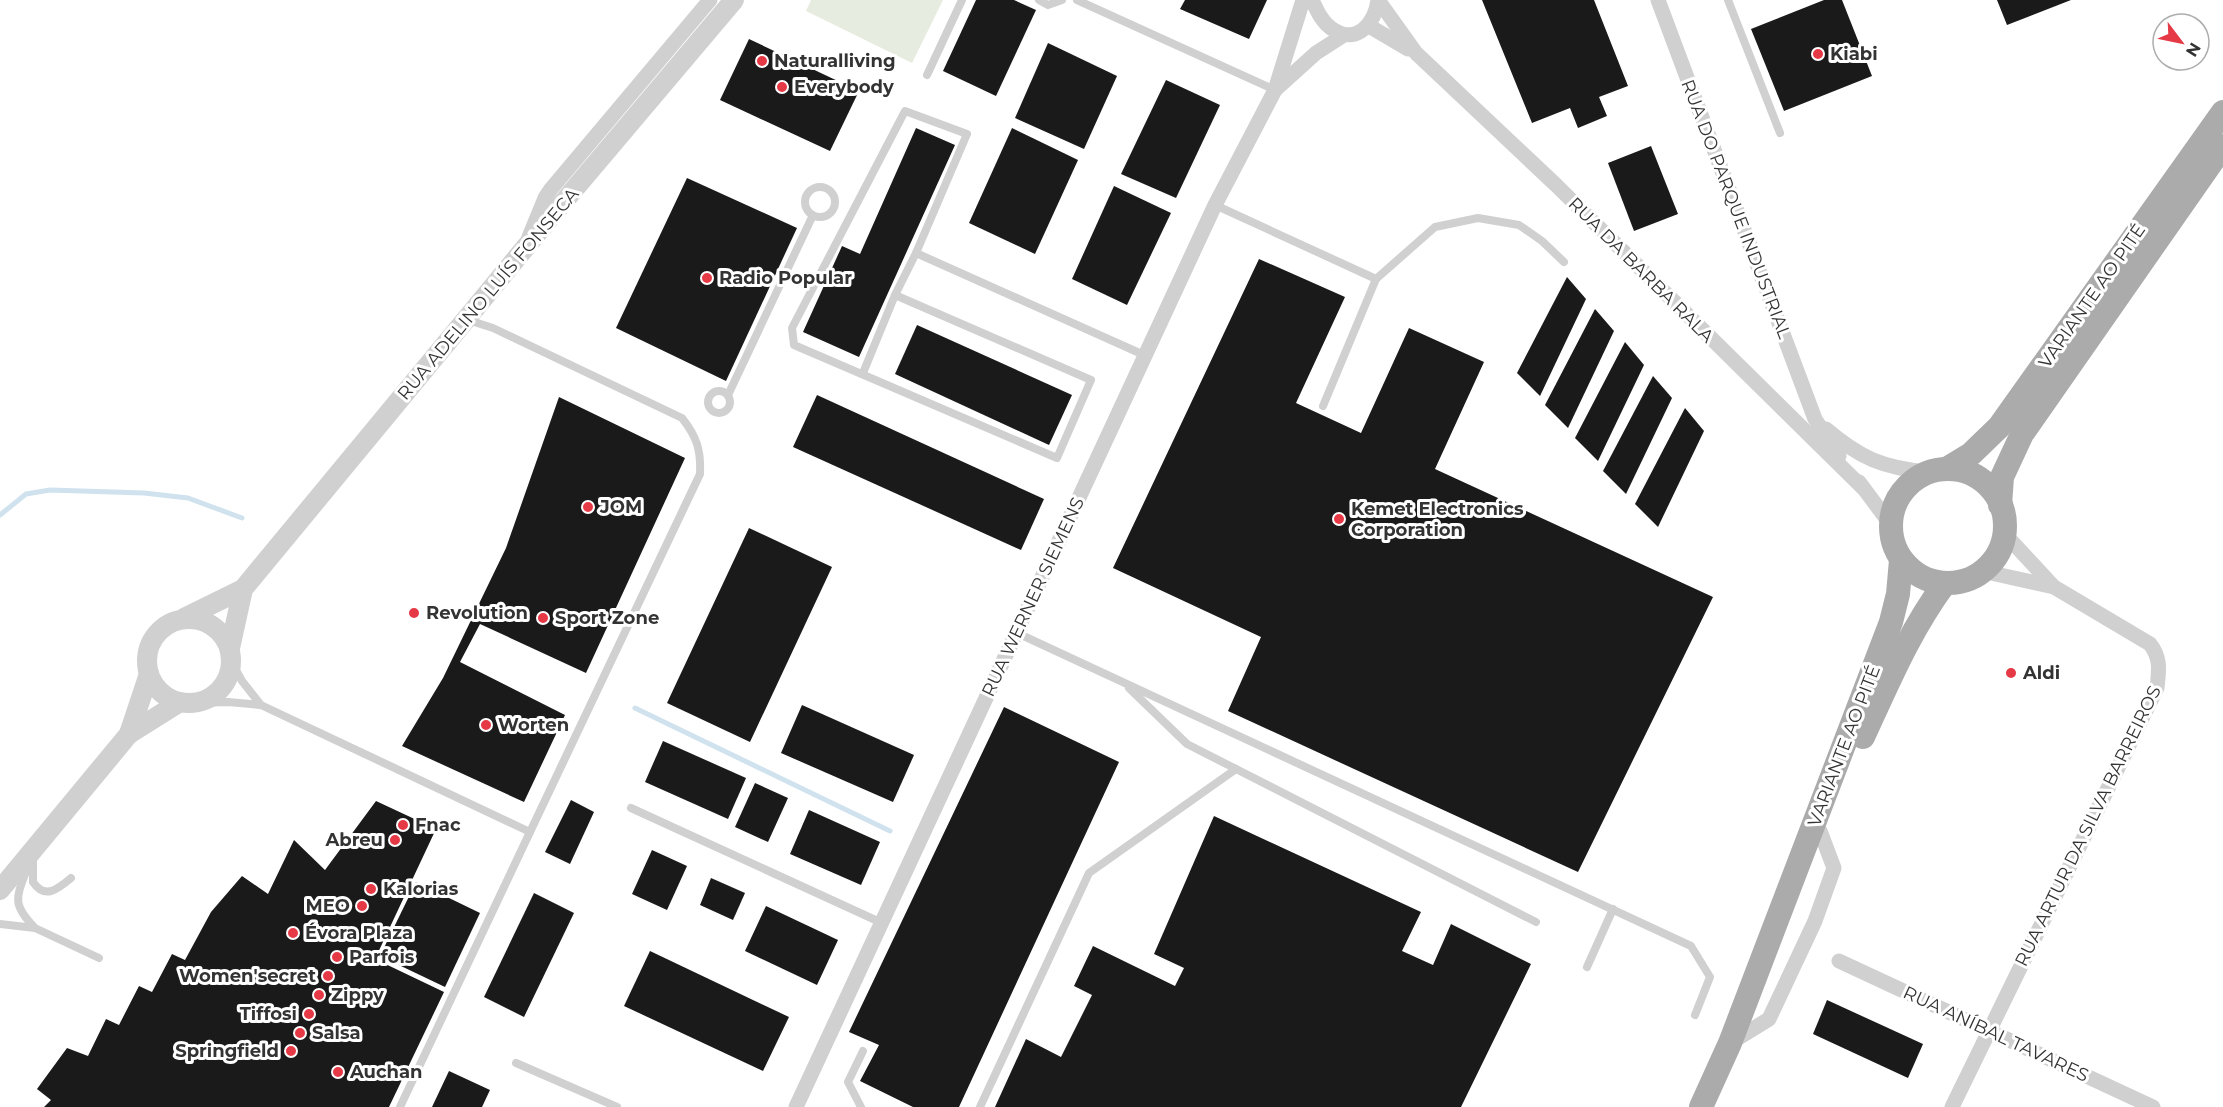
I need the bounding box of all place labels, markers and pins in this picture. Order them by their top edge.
place label: Kiabi [1830,43,1878,65]
marker: Kiabi [1811,47,1825,61]
place label: Naturalliving [774,50,896,72]
marker: Naturalliving [755,54,769,68]
place label: Everybody [794,76,894,98]
marker: Everybody [775,80,789,94]
place label: Radio Popular [719,267,852,289]
marker: Radio Popular [700,271,714,285]
place label: JOM [599,496,642,518]
place label: Kemet Electronics Corporation [1351,498,1524,541]
marker: JOM [581,500,595,514]
marker: Kemet Electronics Corporation [1332,512,1346,526]
place label: Revolution [426,602,528,624]
marker: Revolution [407,606,421,620]
place label: Sport Zone [555,607,659,629]
marker: Sport Zone [536,611,550,625]
place label: Aldi [2022,662,2060,684]
marker: Aldi [2004,666,2018,680]
place label: Worten [498,714,569,736]
marker: Worten [479,718,493,732]
place label: Fnac [415,814,461,836]
marker: Fnac [396,818,410,832]
place label: Abreu [324,829,383,851]
marker: Abreu [388,833,402,847]
place label: Kalorias [383,878,459,900]
marker: Kalorias [364,882,378,896]
place label: MEO [306,895,350,917]
marker: MEO [355,899,369,913]
place label: Évora Plaza [305,922,413,944]
marker: Évora Plaza [286,926,300,940]
place label: Parfois [349,946,415,968]
marker: Parfois [330,950,344,964]
place label: Women'secret [179,965,316,987]
marker: Women'secret [321,969,335,983]
place label: Zippy [331,984,384,1006]
marker: Zippy [312,988,326,1002]
place label: Tiffosi [240,1003,297,1025]
marker: Tiffosi [302,1007,316,1021]
place label: Salsa [312,1022,361,1044]
marker: Salsa [293,1026,307,1040]
place label: Springfield [175,1040,279,1062]
marker: Springfield [284,1044,298,1058]
place label: Auchan [349,1061,423,1083]
marker: Auchan [331,1065,345,1079]

